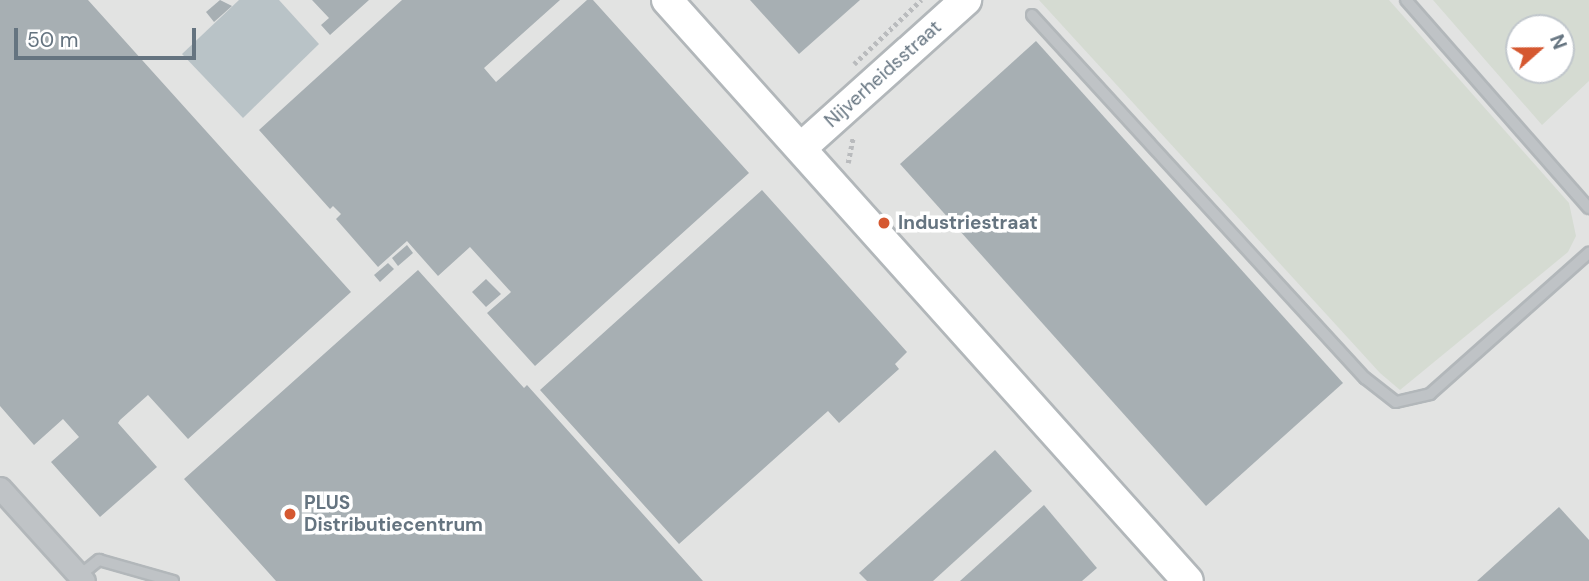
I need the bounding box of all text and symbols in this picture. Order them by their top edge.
scale bar [18,14,200,58]
north arrow [1505,14,1575,84]
street label: Nijverheidsstraat [820,16,946,132]
text: 50 m [27,26,78,54]
text: N [1544,31,1572,53]
place label: Industriestraat [898,212,1038,234]
marker: Industriestraat [876,215,892,231]
place label: PLUS Distributiecentrum [304,492,483,536]
marker: PLUS Distributiecentrum [282,506,298,522]

